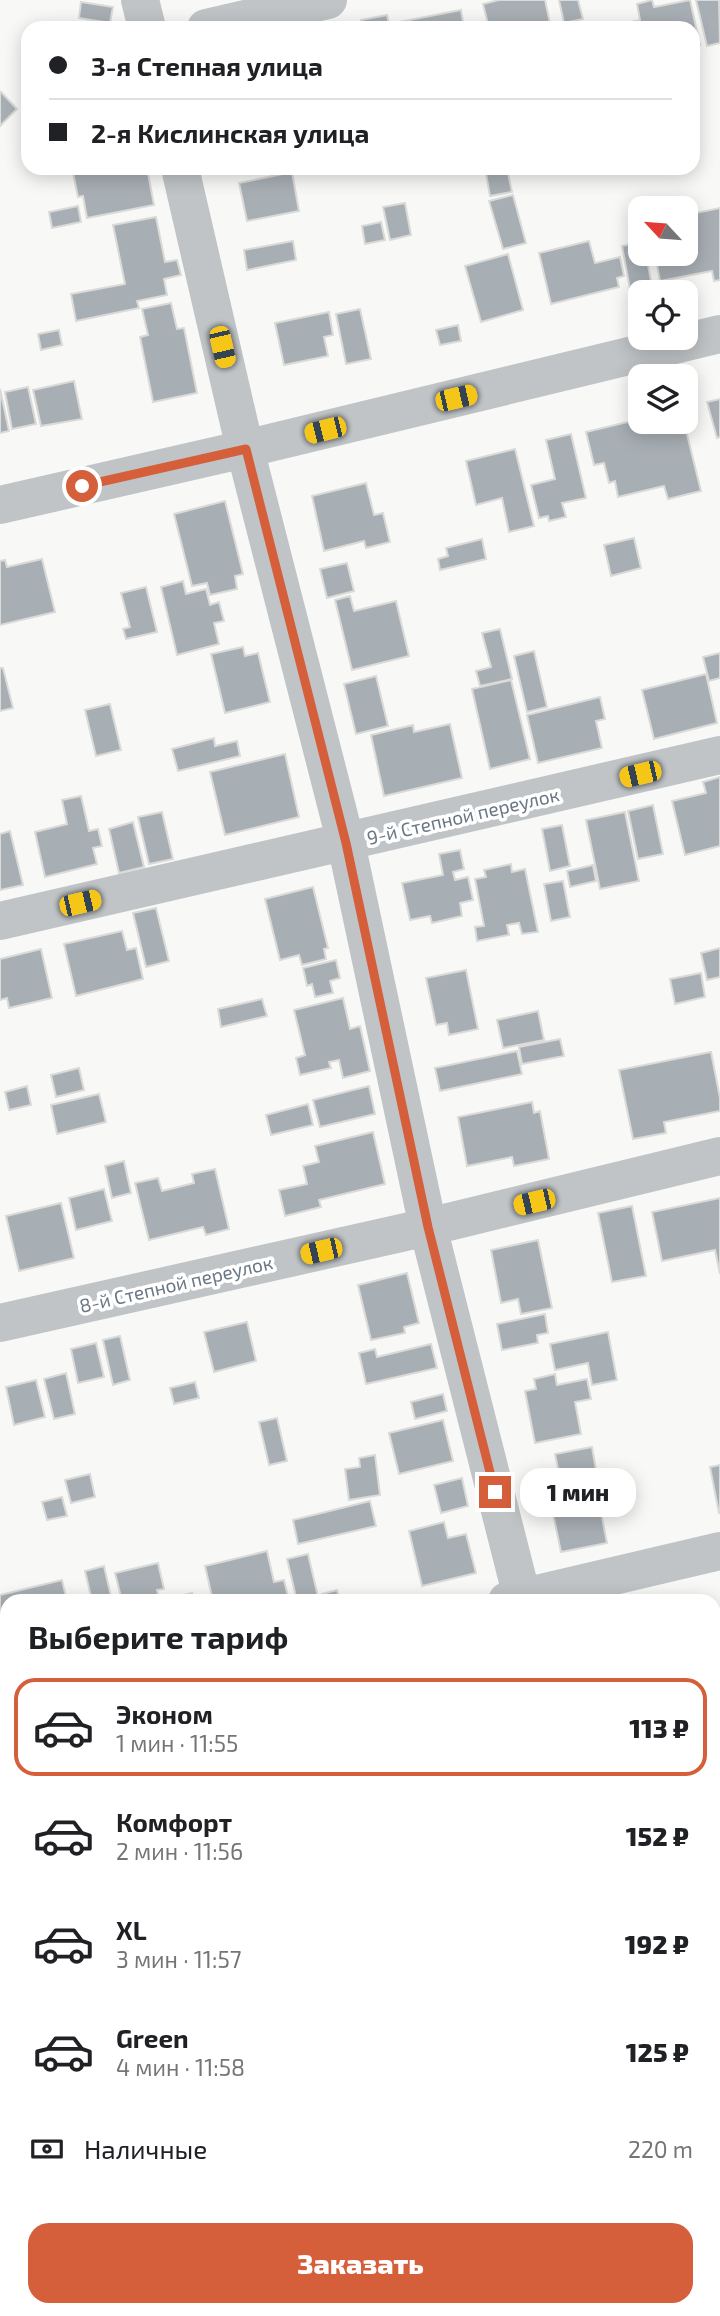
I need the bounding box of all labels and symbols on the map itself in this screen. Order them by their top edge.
north arrow [628,196,698,266]
car [208,324,237,370]
car [434,383,479,413]
car [303,415,348,445]
route start [66,470,98,502]
car [618,759,663,789]
street label: 9-й Степной переулок [364,782,562,850]
car [58,888,103,918]
car [512,1187,557,1217]
car [299,1236,344,1266]
street label: 8-й Степной переулок [77,1250,275,1318]
callout: 1 мин [520,1468,635,1516]
route end [479,1476,511,1508]

